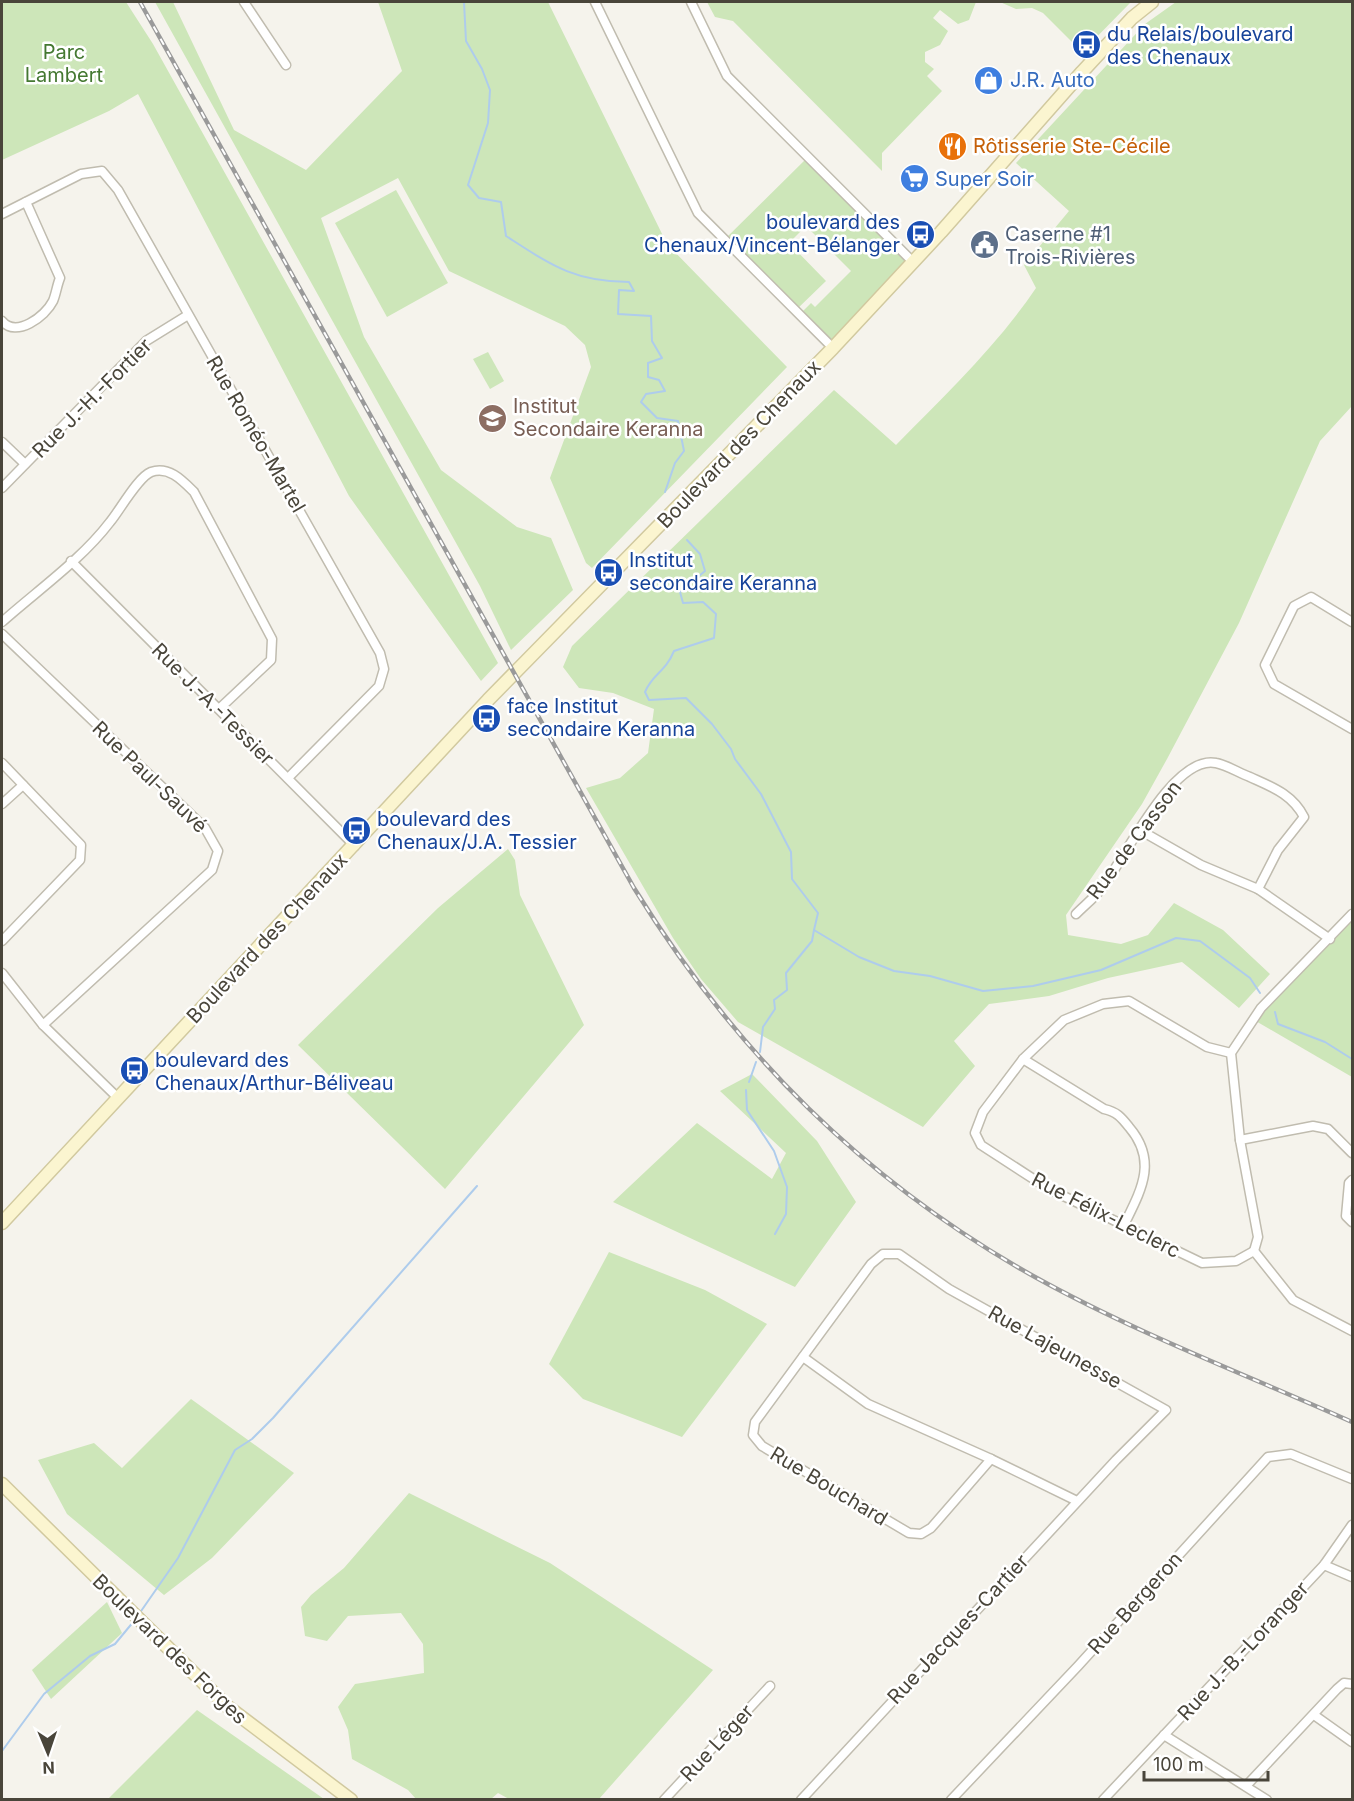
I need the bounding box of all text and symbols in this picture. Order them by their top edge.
place label: du Relais/boulevard des Chenaux [1107,22,1294,69]
bus stop icon: du Relais/boulevard des Chenaux [1070,29,1102,61]
park label: Parc Lambert [25,40,104,87]
shop icon: J.R. Auto [973,64,1005,96]
place label: J.R. Auto [1010,68,1095,92]
restaurant icon: Rôtisserie Ste-Cécile [936,130,968,162]
place label: Rôtisserie Ste-Cécile [973,134,1171,158]
supermarket icon: Super Soir [898,163,930,195]
place label: Super Soir [935,167,1034,191]
place label: boulevard des Chenaux/Vincent-Bélanger [644,210,900,257]
bus stop icon: boulevard des Chenaux/Vincent-Bélanger [905,218,937,250]
place label: Caserne #1 Trois-Rivières [1005,222,1135,269]
public building icon: Caserne #1 Trois-Rivières [968,229,1000,261]
street label: Rue J.-H.-Fortier [27,333,157,463]
street label: Rue Roméo-Martel [201,351,311,517]
street label: Boulevard des Chenaux [652,355,826,533]
place label: Institut Secondaire Keranna [513,394,703,441]
school or university icon: Institut Secondaire Keranna [476,402,508,434]
place label: Institut secondaire Keranna [629,548,817,595]
bus stop icon: Institut secondaire Keranna [592,556,624,588]
street label: Rue J.-A.-Tessier [147,638,279,770]
place label: face Institut secondaire Keranna [507,694,695,741]
bus stop icon: face Institut secondaire Keranna [470,702,502,734]
street label: Rue Paul-Sauvé [88,716,212,838]
street label: Rue de Casson [1082,776,1186,904]
place label: boulevard des Chenaux/J.A. Tessier [377,807,577,854]
bus stop icon: boulevard des Chenaux/J.A. Tessier [340,814,372,846]
street label: Boulevard des Chenaux [182,848,352,1028]
place label: boulevard des Chenaux/Arthur-Béliveau [155,1048,394,1095]
bus stop icon: boulevard des Chenaux/Arthur-Béliveau [118,1055,150,1087]
street label: Rue Félix-Leclerc [1028,1167,1184,1263]
street label: Rue Lajeunesse [984,1300,1126,1394]
street label: Rue Bouchard [766,1442,892,1530]
street label: Rue Bergeron [1083,1547,1187,1659]
street label: Rue Jacques-Cartier [882,1549,1034,1709]
street label: Boulevard des Forges [88,1569,252,1729]
street label: Rue J.-B.-Loranger [1172,1576,1314,1725]
street label: Rue Léger [675,1699,759,1786]
north arrow [18,1723,78,1783]
scale bar [1144,1744,1268,1782]
text: 100 m [1153,1754,1204,1775]
text: N [42,1758,55,1778]

